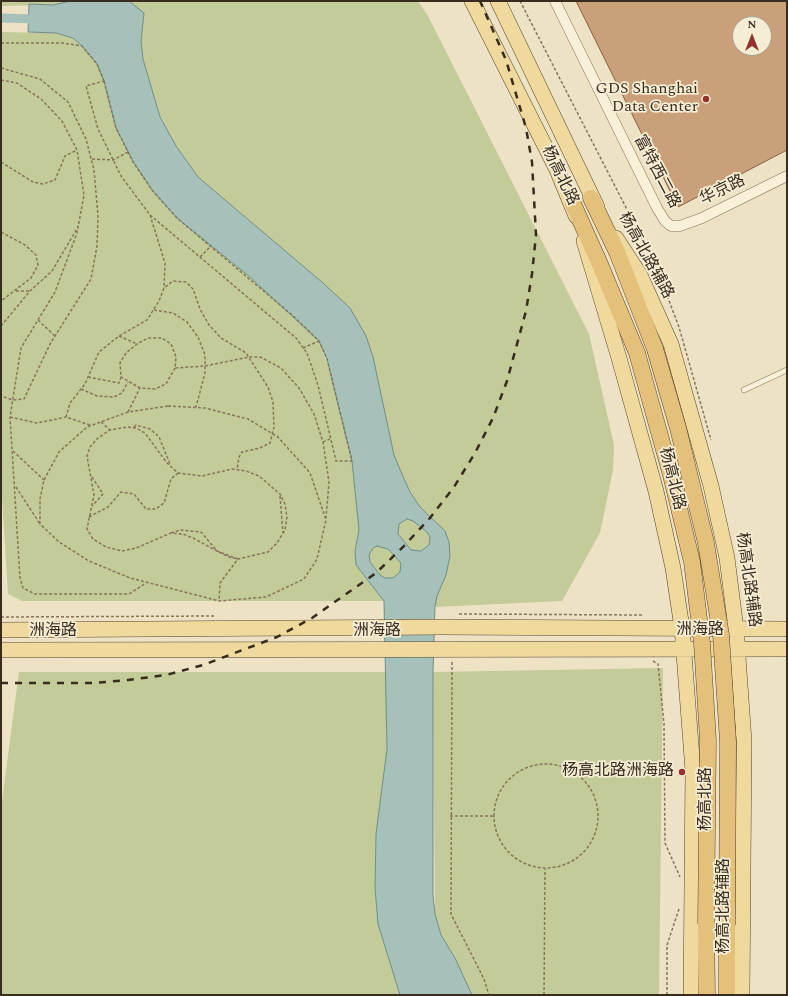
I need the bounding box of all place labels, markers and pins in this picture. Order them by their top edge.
place label: GDS Shanghai Data Center [595,80,698,118]
marker: GDS Shanghai Data Center [701,94,711,104]
place label: 杨高北路洲海路 [562,762,674,782]
marker: 杨高北路洲海路 [677,767,687,777]

